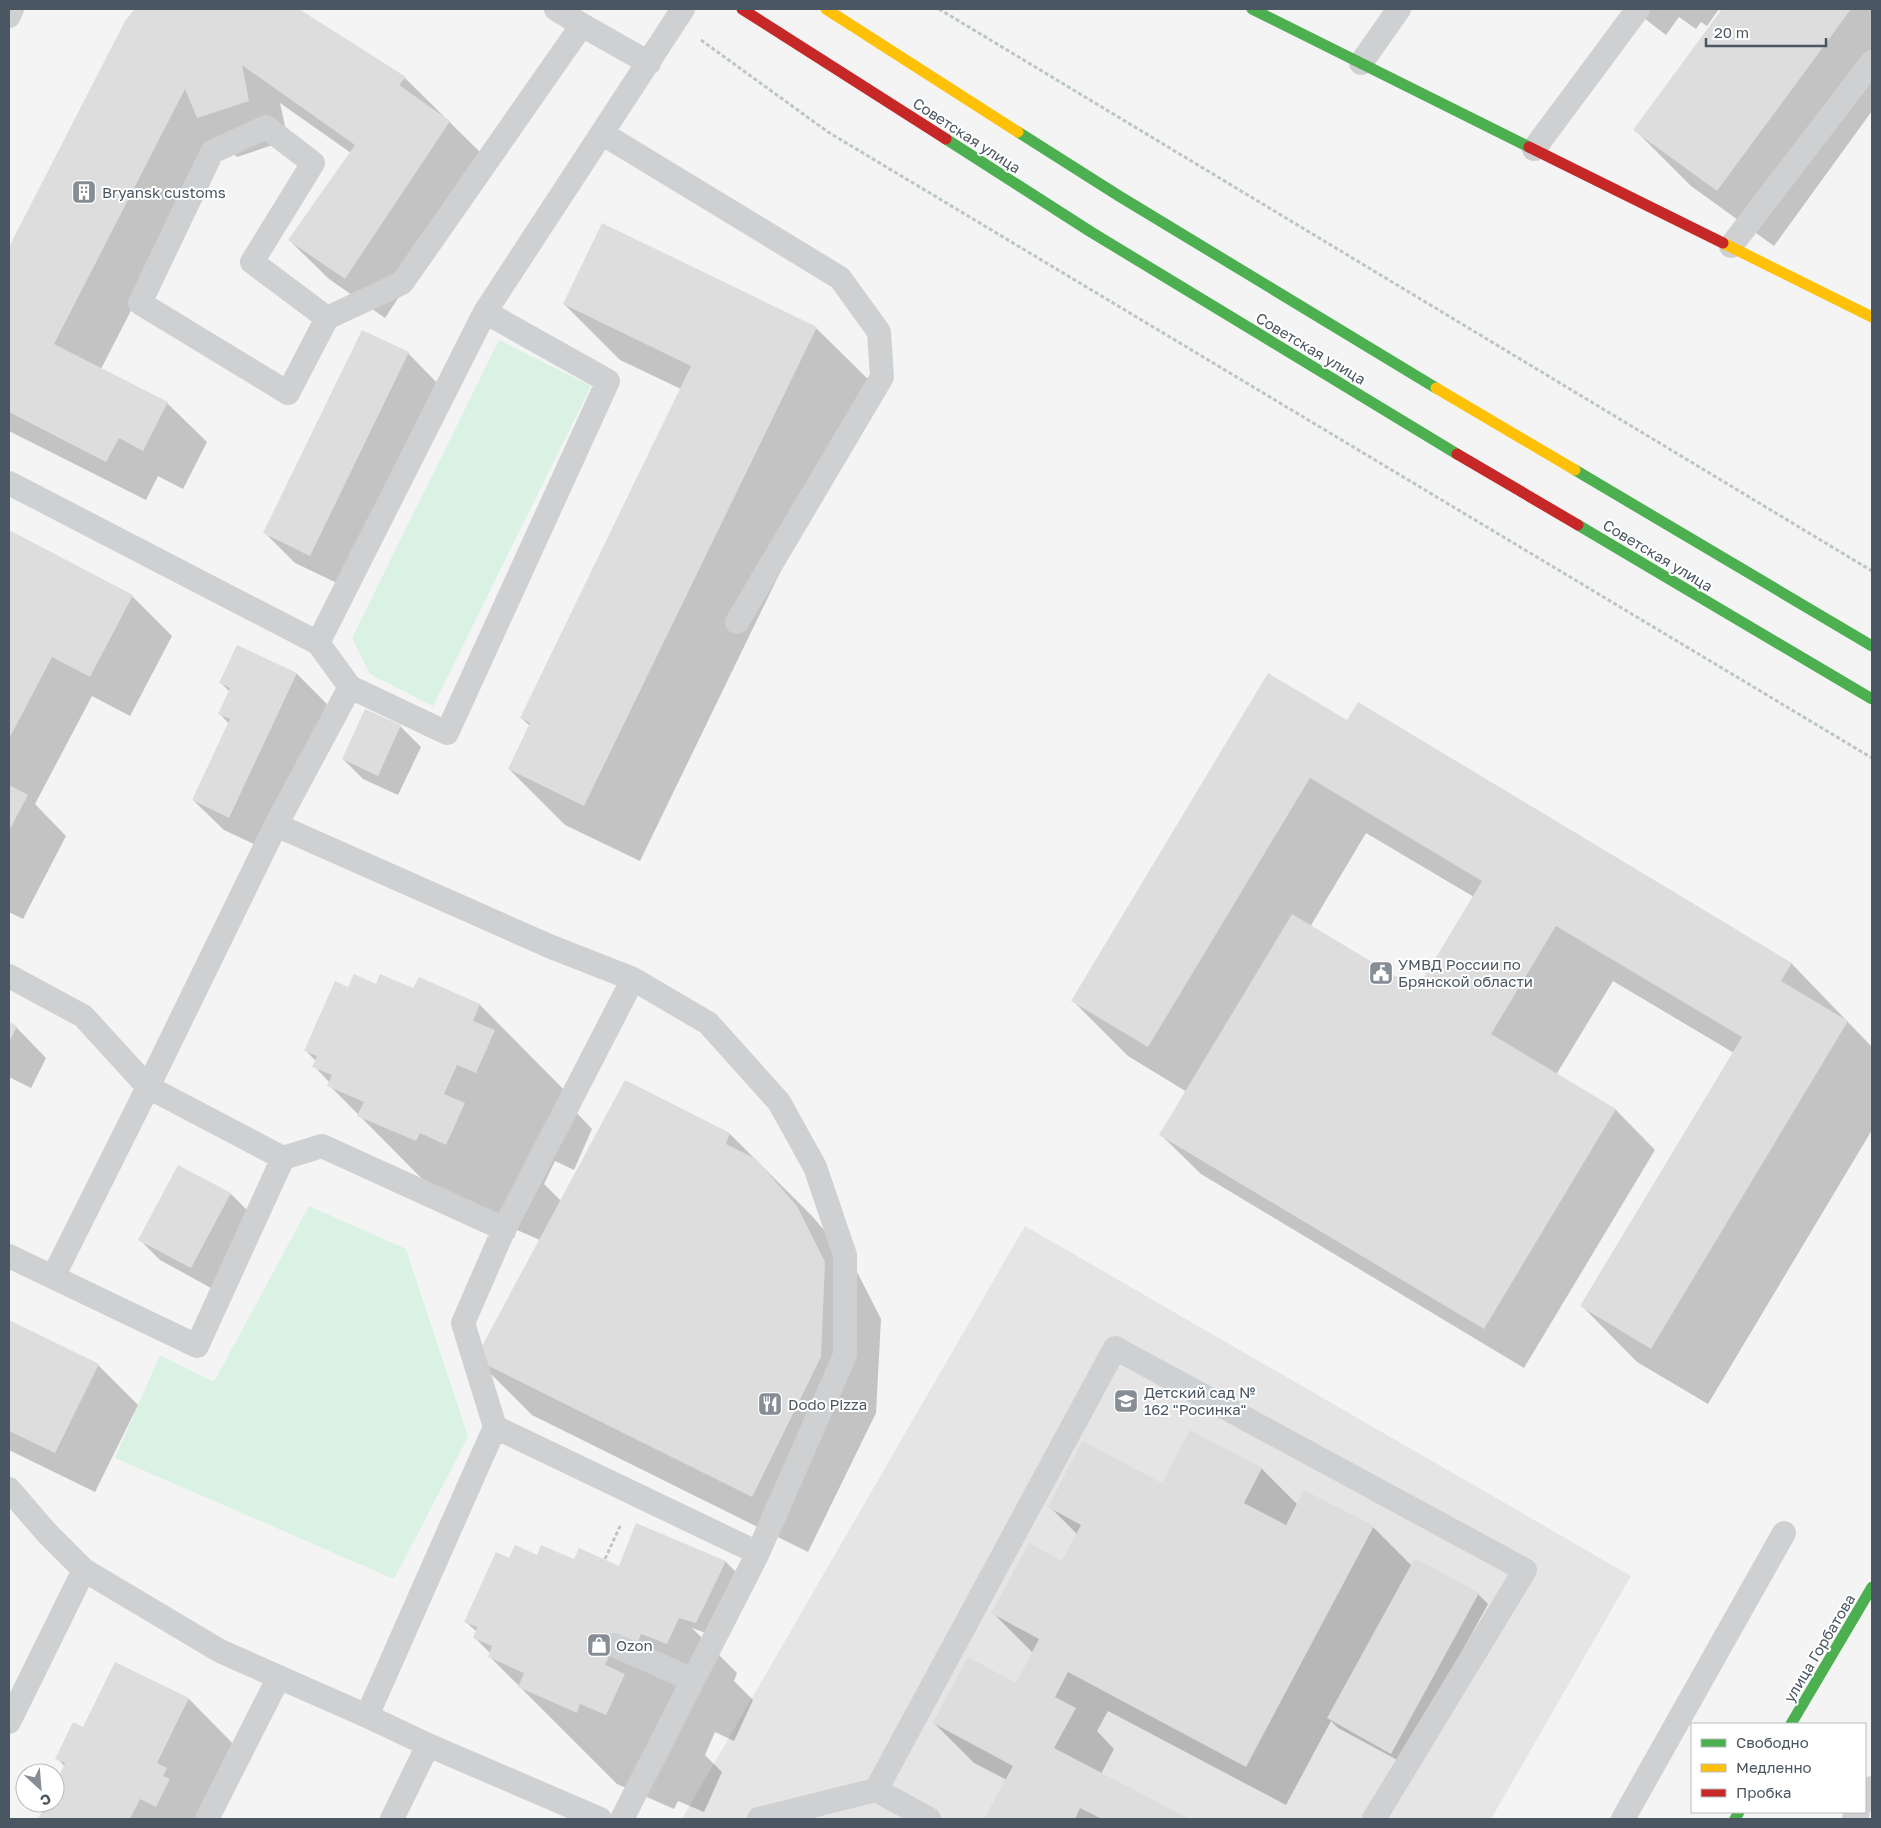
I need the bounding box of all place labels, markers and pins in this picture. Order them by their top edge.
building icon: Bryansk customs [71,179,97,205]
place label: Bryansk customs [102,183,226,201]
place label: УМВД России по Брянской области [1398,955,1533,990]
public building icon: УМВД России по Брянской области [1368,960,1394,986]
place label: Детский сад № 162 "Росинка" [1144,1383,1255,1418]
school or university icon: Детский сад № 162 "Росинка" [1113,1388,1139,1414]
restaurant icon: Dodo Pizza [757,1391,783,1417]
place label: Dodo Pizza [788,1395,867,1413]
shop icon: Ozon [586,1632,612,1658]
place label: Ozon [616,1636,653,1654]

